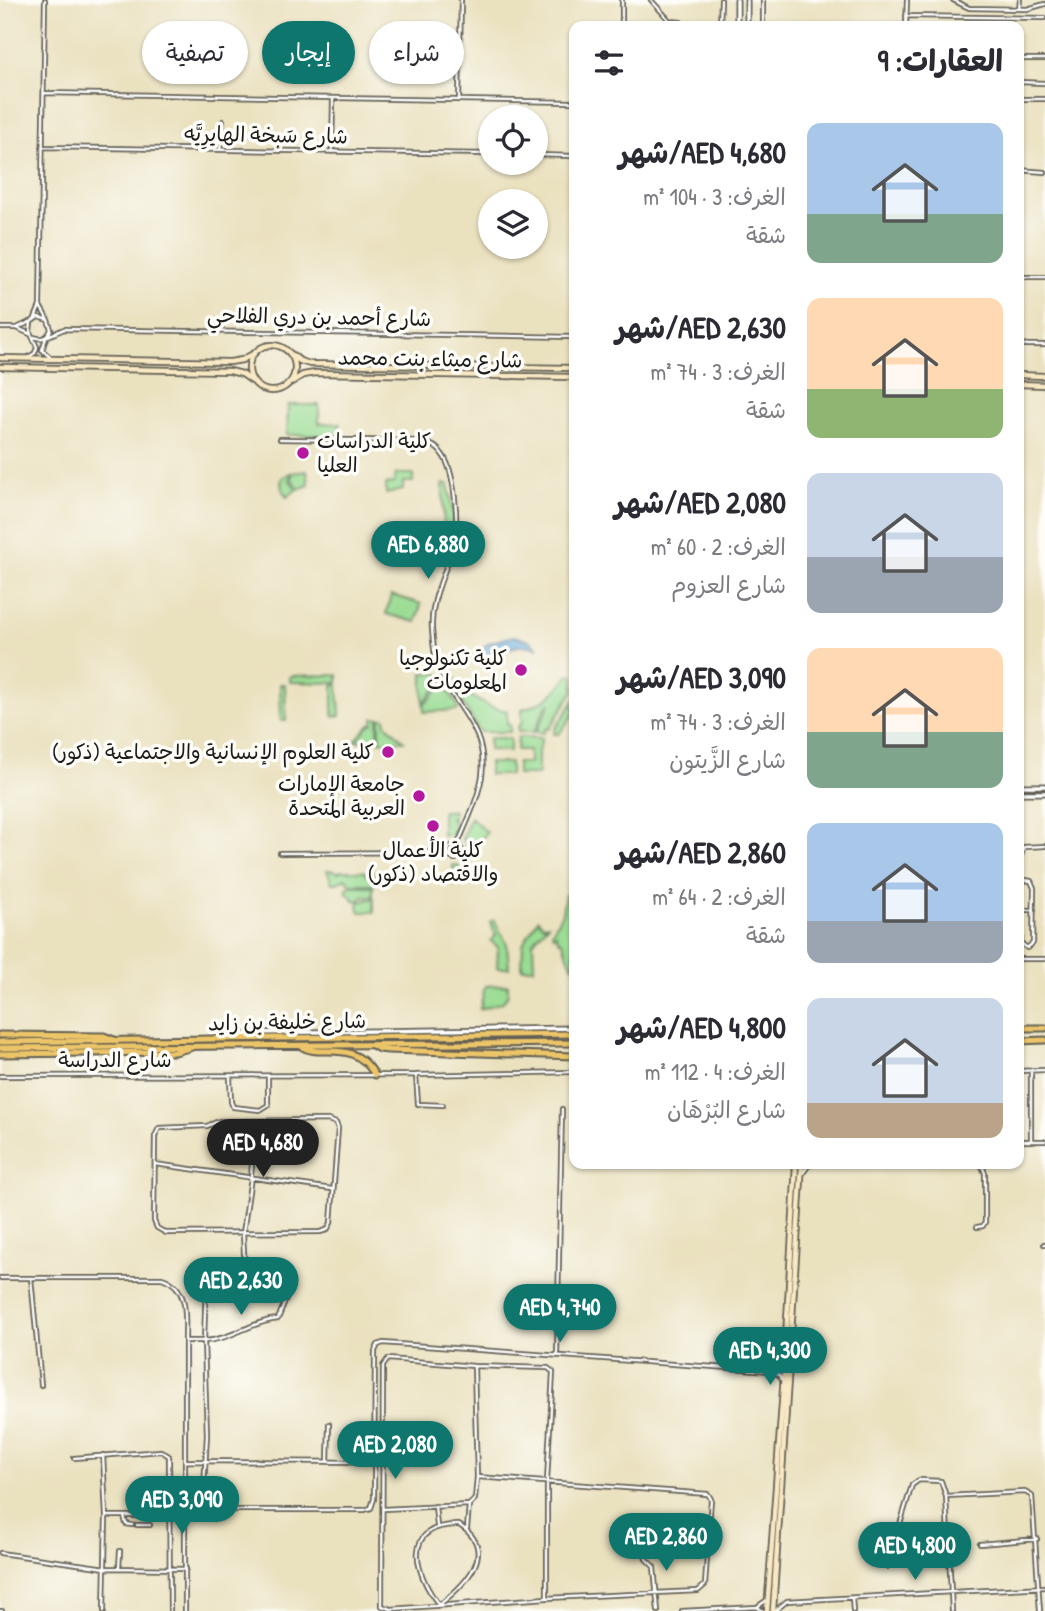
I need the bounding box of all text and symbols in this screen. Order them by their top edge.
chip: تصفية [142,21,248,84]
chip: إيجار [262,21,355,84]
chip: شراء [369,21,464,84]
text: العقارات: 9 [878,40,1003,80]
icon: filters [590,44,628,82]
map controls [478,105,548,259]
button: locate [478,105,548,175]
street label: شارع سَبخة الهايرِيَّه [184,119,348,153]
text: AED 4,680/شهر [619,132,786,172]
icon: home [863,151,947,235]
text: الغرف: 3 · 104 m² [643,181,786,212]
button: layers [478,189,548,259]
text: شقة [746,219,786,250]
street label: شارع أحمد بن دري الفلاحي [207,300,431,338]
text: AED 2,630/شهر [615,307,786,347]
icon: home [863,326,947,410]
street label: شارع ميثاء بنت محمد [337,342,523,376]
text: الغرف: 3 · 74 m² [651,356,786,387]
text: شقة [746,394,786,425]
place label: كلية الدراسات العليا [317,426,431,479]
marker: كلية الدراسات العليا [295,445,311,461]
text: AED 2,080/شهر [614,482,786,522]
icon: home [863,501,947,585]
pin: AED 6,880 [348,522,508,581]
text: AED 6,880 [387,528,469,559]
text: الغرف: 2 · 60 m² [651,531,786,562]
text: شارع العزوم [671,569,786,600]
place label: كلية تكنولوجيا المعلومات [399,643,507,696]
text: AED 3,090/شهر [617,657,786,697]
marker: كلية تكنولوجيا المعلومات [513,662,529,678]
icon: home [863,676,947,760]
text: الغرف: 3 · 74 m² [651,706,786,737]
place label: كلية العلوم الإنسانية والاجتماعية (ذكور) [52,737,374,768]
marker: كلية العلوم الإنسانية والاجتماعية (ذكور) [380,744,396,760]
text: شارع الزَّيتون [669,744,786,775]
place label: جامعة الإمارات العربية المتحدة [278,769,405,822]
marker: جامعة الإمارات العربية المتحدة [411,788,427,804]
marker: كلية الأعمال والاقتصاد (ذكور) [425,818,441,834]
text: AED 2,860/شهر [616,832,786,872]
place label: كلية الأعمال والاقتصاد (ذكور) [368,835,498,888]
icon: home [863,851,947,935]
text: الغرف: 2 · 64 m² [652,881,786,912]
text: شقة [746,919,786,950]
street label: شارع خليفة بن زايد [208,1006,366,1038]
text: AED 4,800/شهر [617,1007,786,1047]
icon: home [863,1026,947,1110]
street label: شارع الدراسة [58,1045,172,1075]
text: الغرف: 4 · 112 m² [645,1056,786,1087]
text: شارع البُرْهَان [667,1094,786,1125]
pin: AED 4,680 [183,1120,343,1179]
text: AED 4,680 [223,1126,303,1157]
pin: AED 2,630 [161,1258,321,1317]
text: AED 2,630 [200,1264,282,1295]
pin: AED 4,740 [480,1284,640,1344]
text: AED 4,740 [519,1291,601,1322]
pin: AED 4,300 [690,1328,850,1387]
text: AED 4,300 [729,1334,811,1365]
pin: AED 2,080 [315,1422,475,1481]
text: AED 2,080 [353,1428,437,1459]
pin: AED 3,090 [102,1476,262,1536]
text: AED 3,090 [141,1483,223,1514]
pin: AED 2,860 [586,1514,746,1573]
text: AED 2,860 [625,1520,707,1551]
pin: AED 4,800 [835,1522,995,1582]
text: AED 4,800 [874,1529,956,1560]

